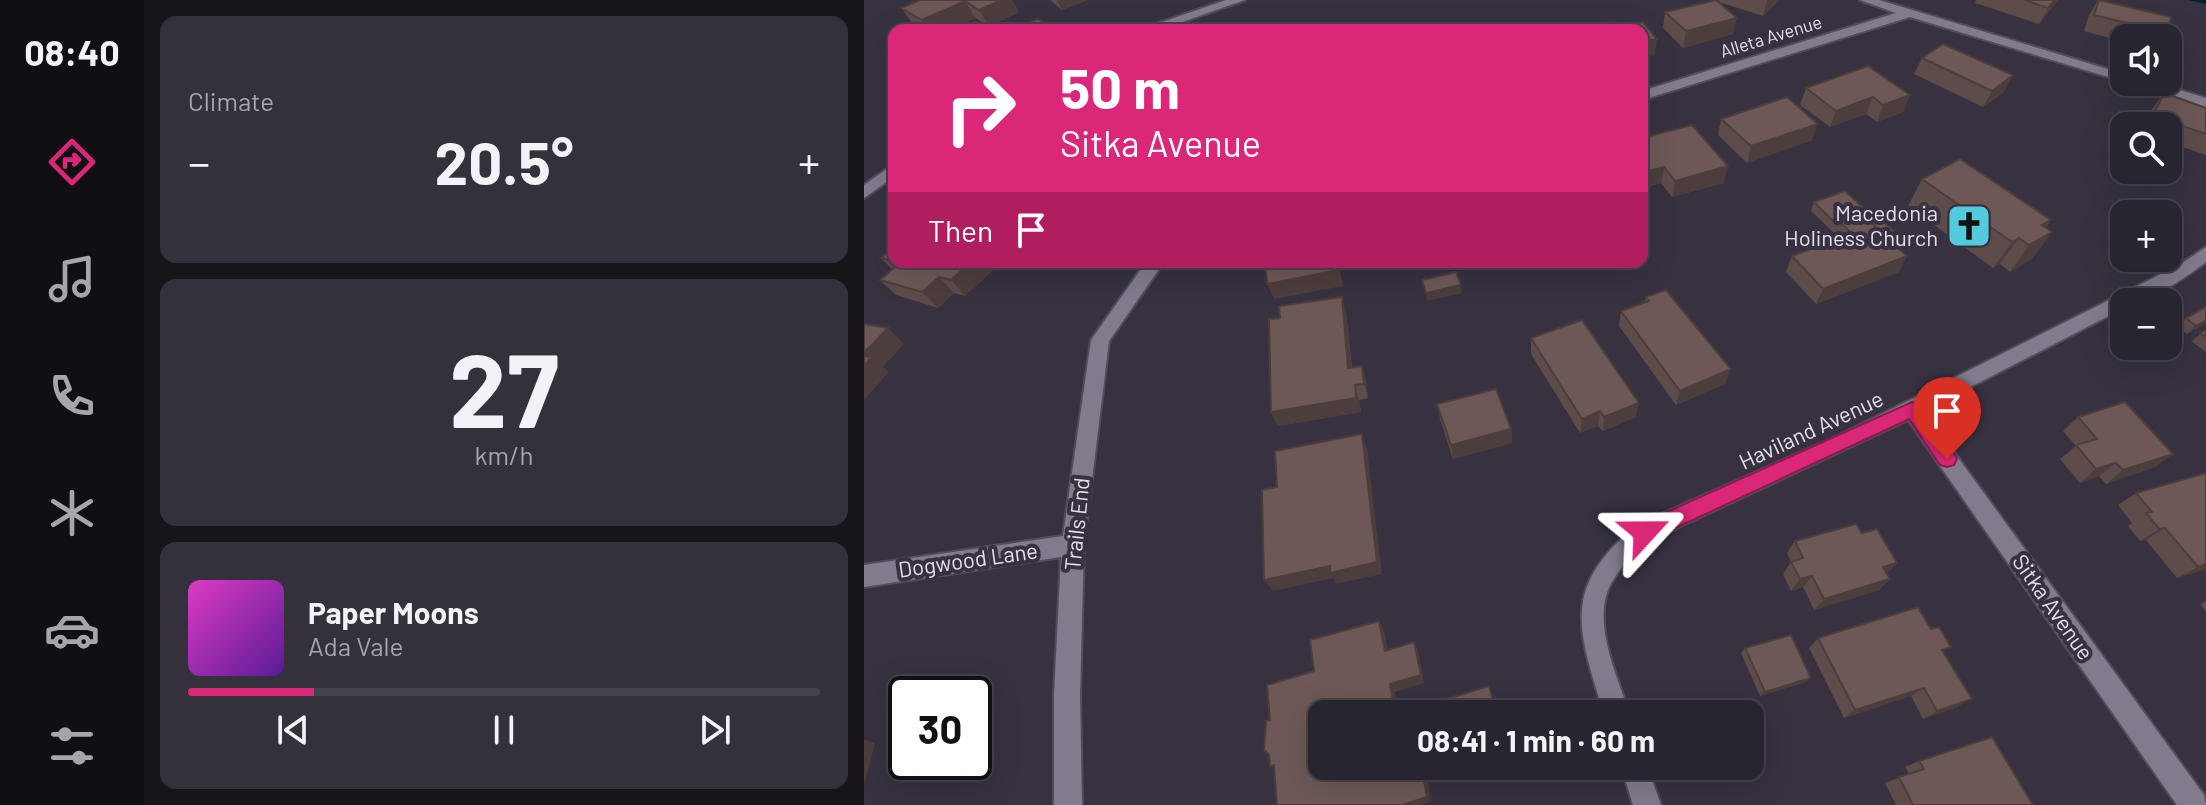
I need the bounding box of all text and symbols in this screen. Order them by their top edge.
street label: Alleta Avenue [1717,10,1824,62]
map controls [2110,24,2182,360]
button: sound [2110,24,2182,96]
text: 08:40 [24,30,120,73]
text: 50 m [1060,53,1180,120]
icon: right [928,56,1032,160]
text: Climate [188,85,274,116]
button: search [2110,112,2182,184]
text: Sitka Avenue [1060,121,1261,164]
text: 20.5° [435,125,573,197]
icon: directions [44,134,100,190]
text: − [188,135,210,188]
text: + [798,135,820,188]
place label: Macedonia Holiness Church [1784,199,1938,250]
button: + [2110,200,2182,272]
church icon: Macedonia Holiness Church [1945,202,1993,250]
icon: arrive [1009,208,1053,252]
text: Then [928,212,993,248]
icon: music [44,251,100,307]
button: − [2110,288,2182,360]
text: 27 [449,324,559,449]
icon: phone [44,368,100,424]
pin [1913,377,1981,459]
street label: Haviland Avenue [1734,384,1887,474]
icon: arrive [1925,389,1969,433]
text: km/h [475,439,533,470]
street label: Trails End [1058,476,1094,572]
icon: climate [44,485,100,541]
position arrow [1603,490,1687,574]
street label: Dogwood Lane [897,536,1039,582]
street label: Sitka Avenue [2008,549,2100,664]
text: Paper Moons [308,594,479,630]
icon: car [44,602,100,658]
text: Ada Vale [308,630,403,661]
speed limit sign: 30 [888,676,992,780]
icon: previous [271,708,315,752]
icon: pause [482,708,526,752]
icon: next [693,708,737,752]
icon: filters [44,718,100,774]
text: 08:41 · 1 min · 60 m [1417,722,1655,758]

